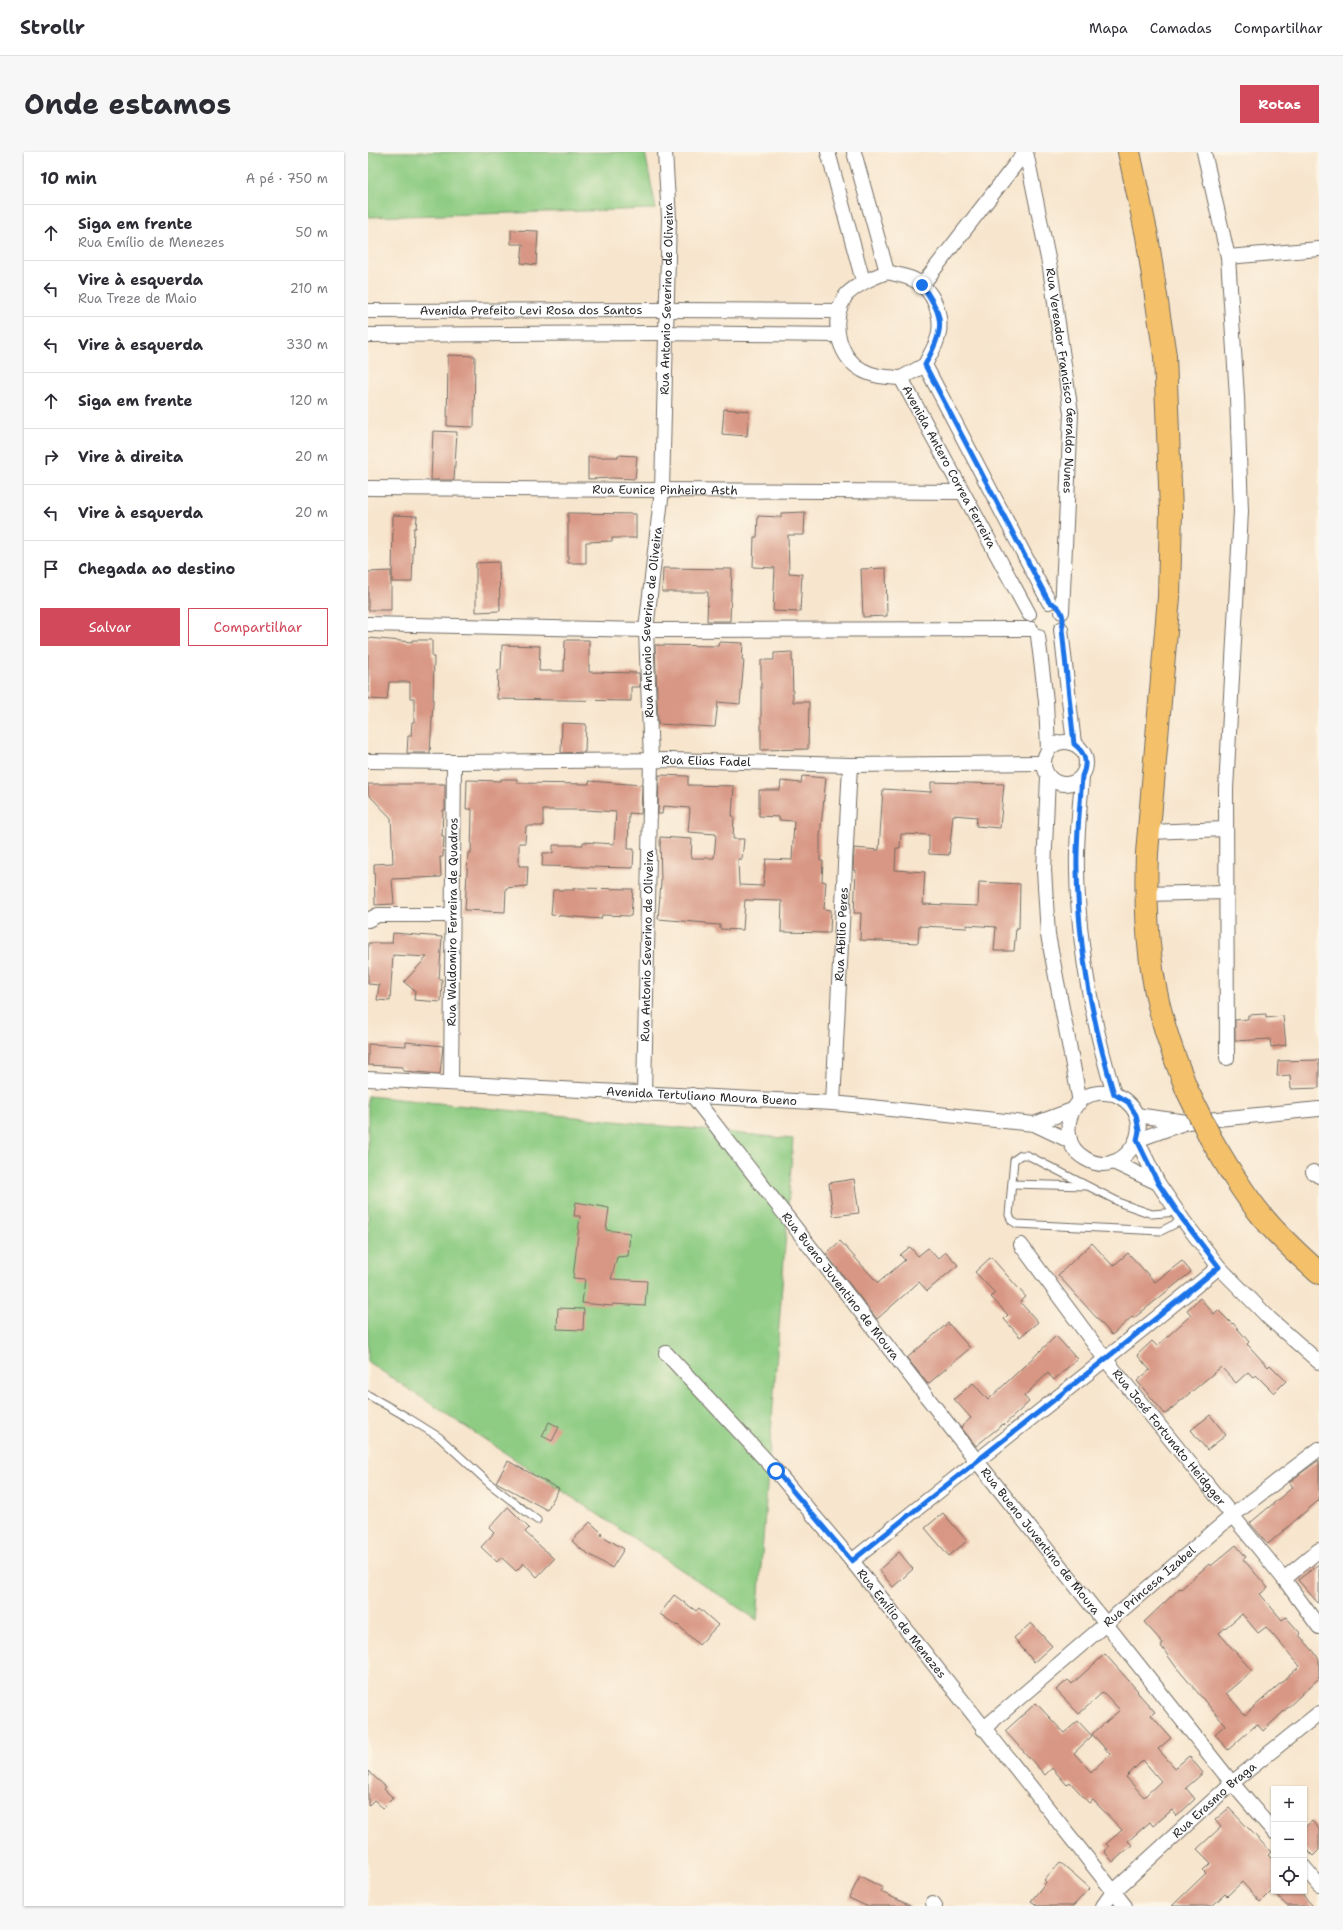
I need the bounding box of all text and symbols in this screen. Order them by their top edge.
text: Strollr [20,15,85,40]
text: Mapa [1089,19,1128,37]
text: Camadas [1150,19,1212,37]
text: Compartilhar [1234,19,1323,37]
text: Onde estamos [24,85,231,123]
button: Rotas [1240,85,1319,123]
text: 10 min [40,167,97,189]
text: A pé · 750 m [246,170,328,187]
street label: Rua Antonio Severino de Oliveira [656,202,677,395]
text: Siga em frente [78,214,193,234]
icon: ahead [40,222,62,244]
text: 50 m [295,224,328,241]
text: Rua Emílio de Menezes [78,234,224,251]
street label: Rua Vereador Francisco Geraldo Nunes [1042,267,1079,494]
text: Vire à esquerda [78,270,203,290]
route end [913,276,931,294]
icon: left [40,278,62,300]
text: 210 m [290,280,328,297]
text: Rua Treze de Maio [78,290,197,307]
street label: Avenida Prefeito Levi Rosa dos Santos [420,302,642,319]
icon: left [40,334,62,356]
text: Vire à esquerda [78,335,203,355]
text: 330 m [286,336,328,353]
street label: Avenida Antero Correa Ferreira [899,383,1000,551]
icon: ahead [40,390,62,412]
text: Siga em frente [78,391,193,411]
text: 120 m [290,392,328,409]
icon: right [40,446,62,468]
text: Vire à direita [78,447,183,467]
text: 20 m [295,448,328,465]
street label: Rua Eunice Pinheiro Asth [592,482,738,498]
icon: left [40,502,62,524]
text: Vire à esquerda [78,503,203,523]
text: 20 m [295,504,328,521]
street label: Rua Antonio Severino de Oliveira [638,526,666,718]
icon: arrive [40,558,62,580]
text: Chegada ao destino [78,559,235,579]
button: Salvar [40,608,180,646]
button: Compartilhar [188,608,328,646]
street label: Rua Elias Fadel [661,752,751,770]
street label: Rua Waldomiro Ferreira de Quadros [444,817,461,1027]
street label: Rua Antonio Severino de Oliveira [637,849,657,1042]
street label: Rua Abilio Peres [831,887,852,982]
street label: Avenida Tertuliano Moura Bueno [606,1083,797,1109]
street label: Rua Bueno Juventino de Moura [778,1209,903,1364]
street label: Rua José Fortunato Heidgger [1109,1366,1230,1509]
route start [767,1462,785,1480]
street label: Rua Bueno Juventino de Moura [977,1464,1104,1618]
street label: Rua Princesa Izabel [1100,1542,1199,1631]
street label: Rua Emílio de Menezes [853,1566,950,1682]
street label: Rua Erasmo Braga [1169,1758,1260,1842]
map controls [1271,1786,1307,1894]
button: + [1271,1786,1307,1822]
button: − [1271,1822,1307,1858]
button: locate [1271,1858,1307,1894]

